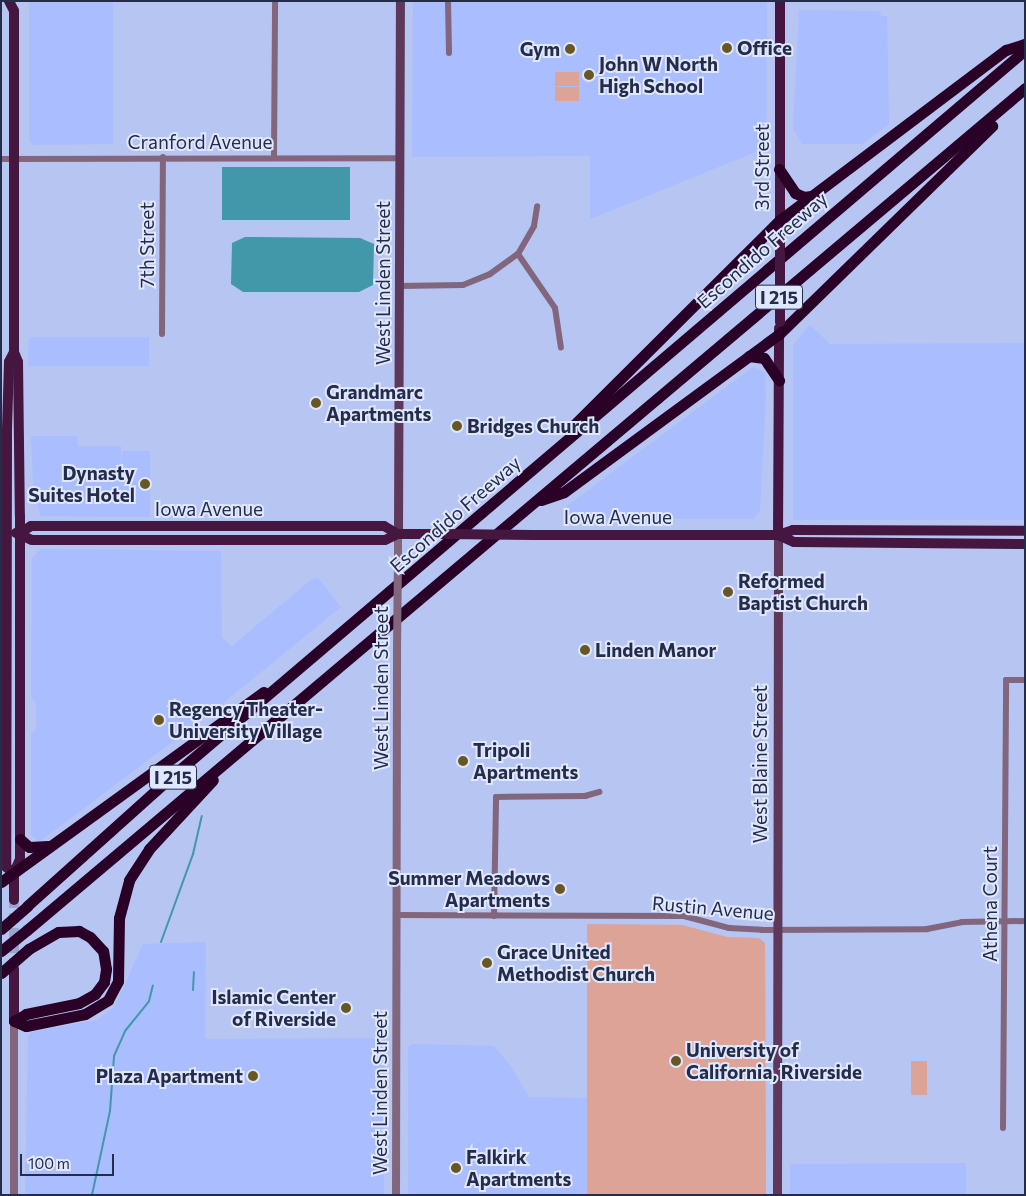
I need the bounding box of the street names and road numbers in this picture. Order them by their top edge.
street label: 3rd Street [751,124,773,210]
street label: Cranford Avenue [128,131,272,153]
street label: Escondido Freeway [692,187,832,313]
street label: West Linden Street [372,201,394,365]
street label: 7th Street [136,202,158,288]
road number: I 215 [754,282,804,312]
street label: Escondido Freeway [385,451,525,577]
street label: Iowa Avenue [155,498,263,520]
street label: Iowa Avenue [564,506,672,528]
street label: West Linden Street [370,606,392,770]
street label: West Blaine Street [749,685,771,843]
road number: I 215 [148,762,198,792]
street label: Athena Court [979,846,1001,962]
street label: Rustin Avenue [651,891,775,925]
street label: West Linden Street [369,1011,391,1175]

